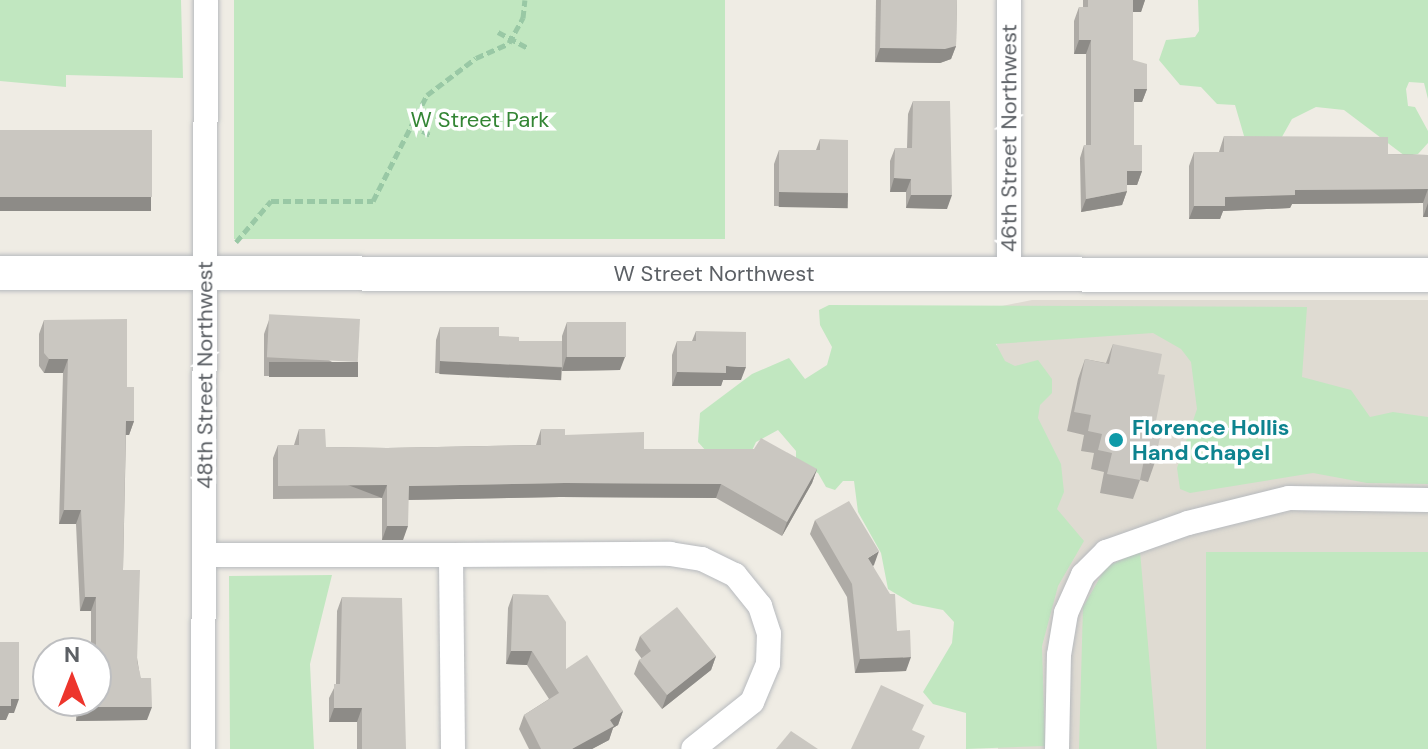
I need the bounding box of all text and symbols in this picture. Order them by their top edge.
street label: 46th Street Northwest [996,24,1022,252]
park label: W Street Park [411,107,549,133]
street label: 48th Street Northwest [192,261,218,489]
street label: W Street Northwest [613,261,815,287]
place label: Florence Hollis Hand Chapel [1132,414,1290,466]
marker: Florence Hollis Hand Chapel [1107,431,1125,449]
north arrow [32,637,112,717]
text: N [64,640,80,669]

